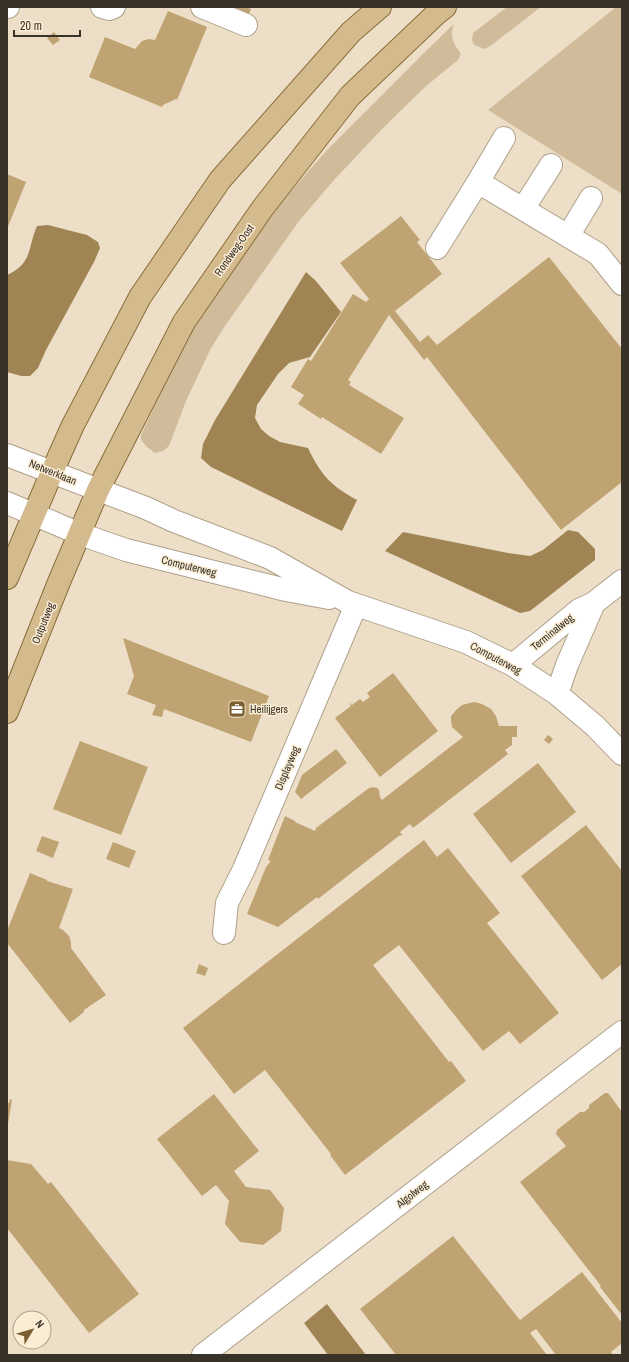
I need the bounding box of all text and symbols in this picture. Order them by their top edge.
scale bar [14,12,80,38]
text: 20 m [20,18,42,34]
street label: Rondweg-Oost [211,221,257,279]
street label: Netwerklaan [27,456,79,488]
street label: Computerweg [160,552,218,580]
street label: Outputweg [28,600,58,646]
street label: Terminalweg [528,610,576,654]
street label: Computerweg [468,639,524,677]
office icon: Heilijgers [227,699,247,719]
place label: Heilijgers [250,702,289,716]
street label: Displayweg [271,744,303,792]
street label: Algolweg [392,1177,431,1211]
north arrow [12,1310,52,1350]
text: N [32,1317,47,1331]

